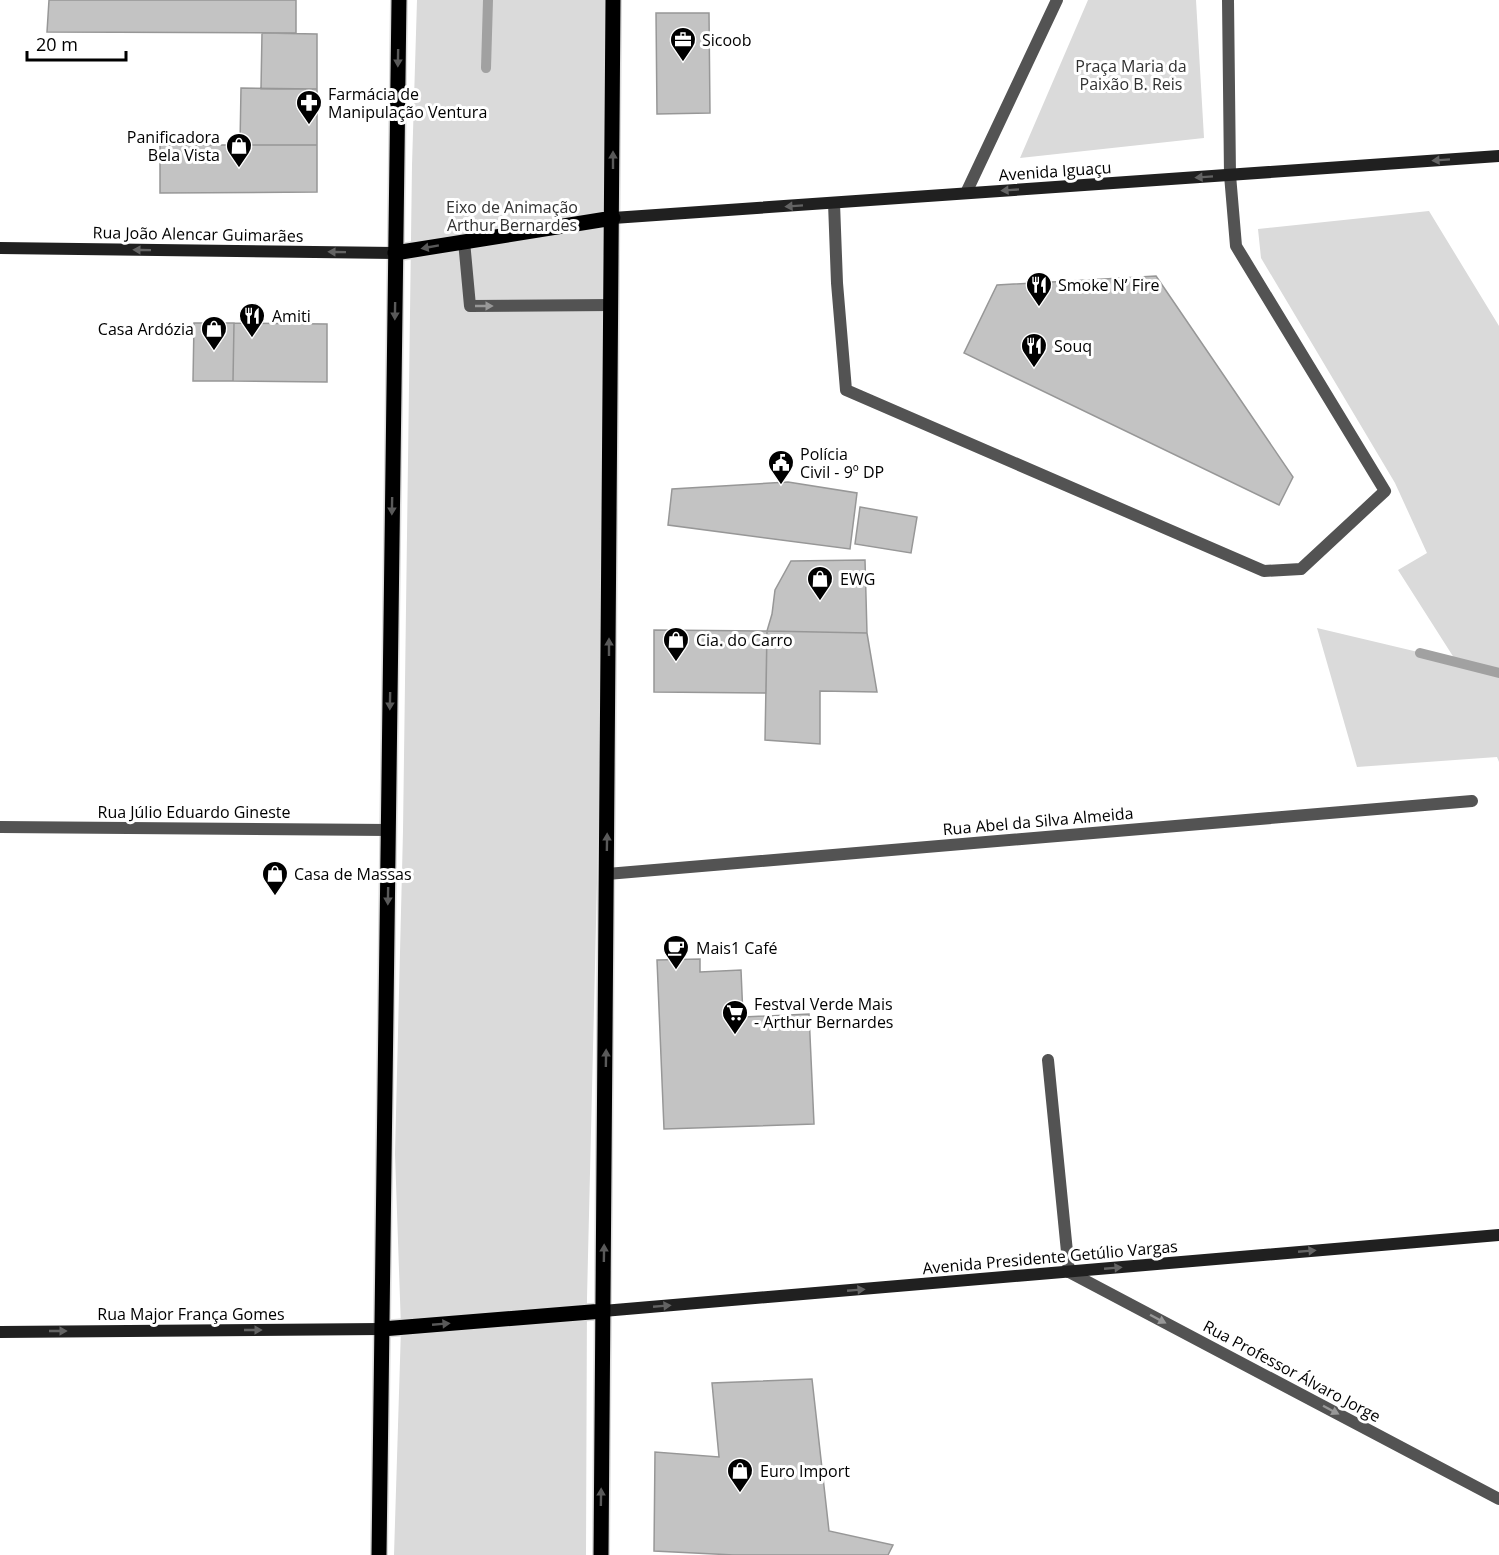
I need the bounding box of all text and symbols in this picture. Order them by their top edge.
scale bar [27,24,126,62]
office icon: Sicoob [668,25,698,63]
place label: Sicoob [702,29,752,51]
text: 20 m [36,32,78,56]
one-way arrow [393,49,403,68]
park label: Praça Maria da Paixão B. Reis [1075,55,1187,95]
place label: Farmácia de Manipulação Ventura [328,83,487,123]
pharmacy icon: Farmácia de Manipulação Ventura [294,88,324,126]
place label: Panificadora Bela Vista [127,126,220,166]
shop icon: Panificadora Bela Vista [224,131,254,169]
one-way arrow [608,150,618,169]
one-way arrow [1431,155,1450,165]
street label: Avenida Iguaçu [998,156,1112,186]
one-way arrow [1195,172,1214,182]
one-way arrow [1000,186,1019,195]
park label: Eixo de Animação Arthur Bernardes [446,196,578,236]
one-way arrow [785,201,804,210]
street label: Rua João Alencar Guimarães [92,221,304,247]
one-way arrow [421,243,440,252]
one-way arrow [132,245,151,254]
one-way arrow [327,247,346,257]
restaurant icon: Smoke N’ Fire [1024,270,1054,308]
place label: Smoke N’ Fire [1058,274,1160,296]
restaurant icon: Amiti [237,301,267,339]
one-way arrow [475,301,494,311]
one-way arrow [390,302,400,321]
place label: Amiti [272,305,311,327]
shop icon: Casa Ardózia [199,314,229,352]
place label: Casa Ardózia [98,318,194,340]
restaurant icon: Souq [1019,331,1049,369]
place label: Souq [1054,335,1092,357]
place label: Polícia Civil - 9º DP [800,443,884,483]
public building icon: Polícia Civil - 9º DP [766,448,796,486]
one-way arrow [388,497,397,516]
shop icon: EWG [805,564,835,602]
place label: EWG [840,568,875,590]
shop icon: Cia. do Carro [661,625,691,663]
place label: Cia. do Carro [696,629,793,651]
one-way arrow [604,637,614,656]
one-way arrow [385,692,395,711]
street label: Rua Júlio Eduardo Gineste [98,801,291,823]
street label: Rua Abel da Silva Almeida [942,802,1134,840]
one-way arrow [602,832,612,851]
shop icon: Casa de Massas [260,859,290,897]
place label: Casa de Massas [294,863,412,885]
one-way arrow [383,887,393,906]
cafe icon: Mais1 Café [661,933,691,971]
place label: Mais1 Café [696,937,778,959]
place label: Festval Verde Mais - Arthur Bernardes [754,993,893,1033]
supermarket icon: Festval Verde Mais - Arthur Bernardes [720,998,750,1036]
one-way arrow [601,1048,610,1067]
street label: Avenida Presidente Getúlio Vargas [921,1235,1179,1279]
one-way arrow [599,1243,609,1262]
one-way arrow [1298,1246,1317,1256]
one-way arrow [1103,1263,1122,1273]
one-way arrow [846,1285,865,1295]
one-way arrow [652,1301,671,1311]
street label: Rua Major França Gomes [97,1303,285,1325]
one-way arrow [1150,1314,1167,1324]
street label: Rua Professor Álvaro Jorge [1199,1315,1385,1427]
one-way arrow [431,1320,450,1329]
one-way arrow [244,1325,263,1335]
one-way arrow [49,1326,68,1336]
one-way arrow [1322,1405,1339,1415]
shop icon: Euro Import [725,1456,755,1494]
place label: Euro Import [760,1460,850,1482]
one-way arrow [596,1487,606,1506]

